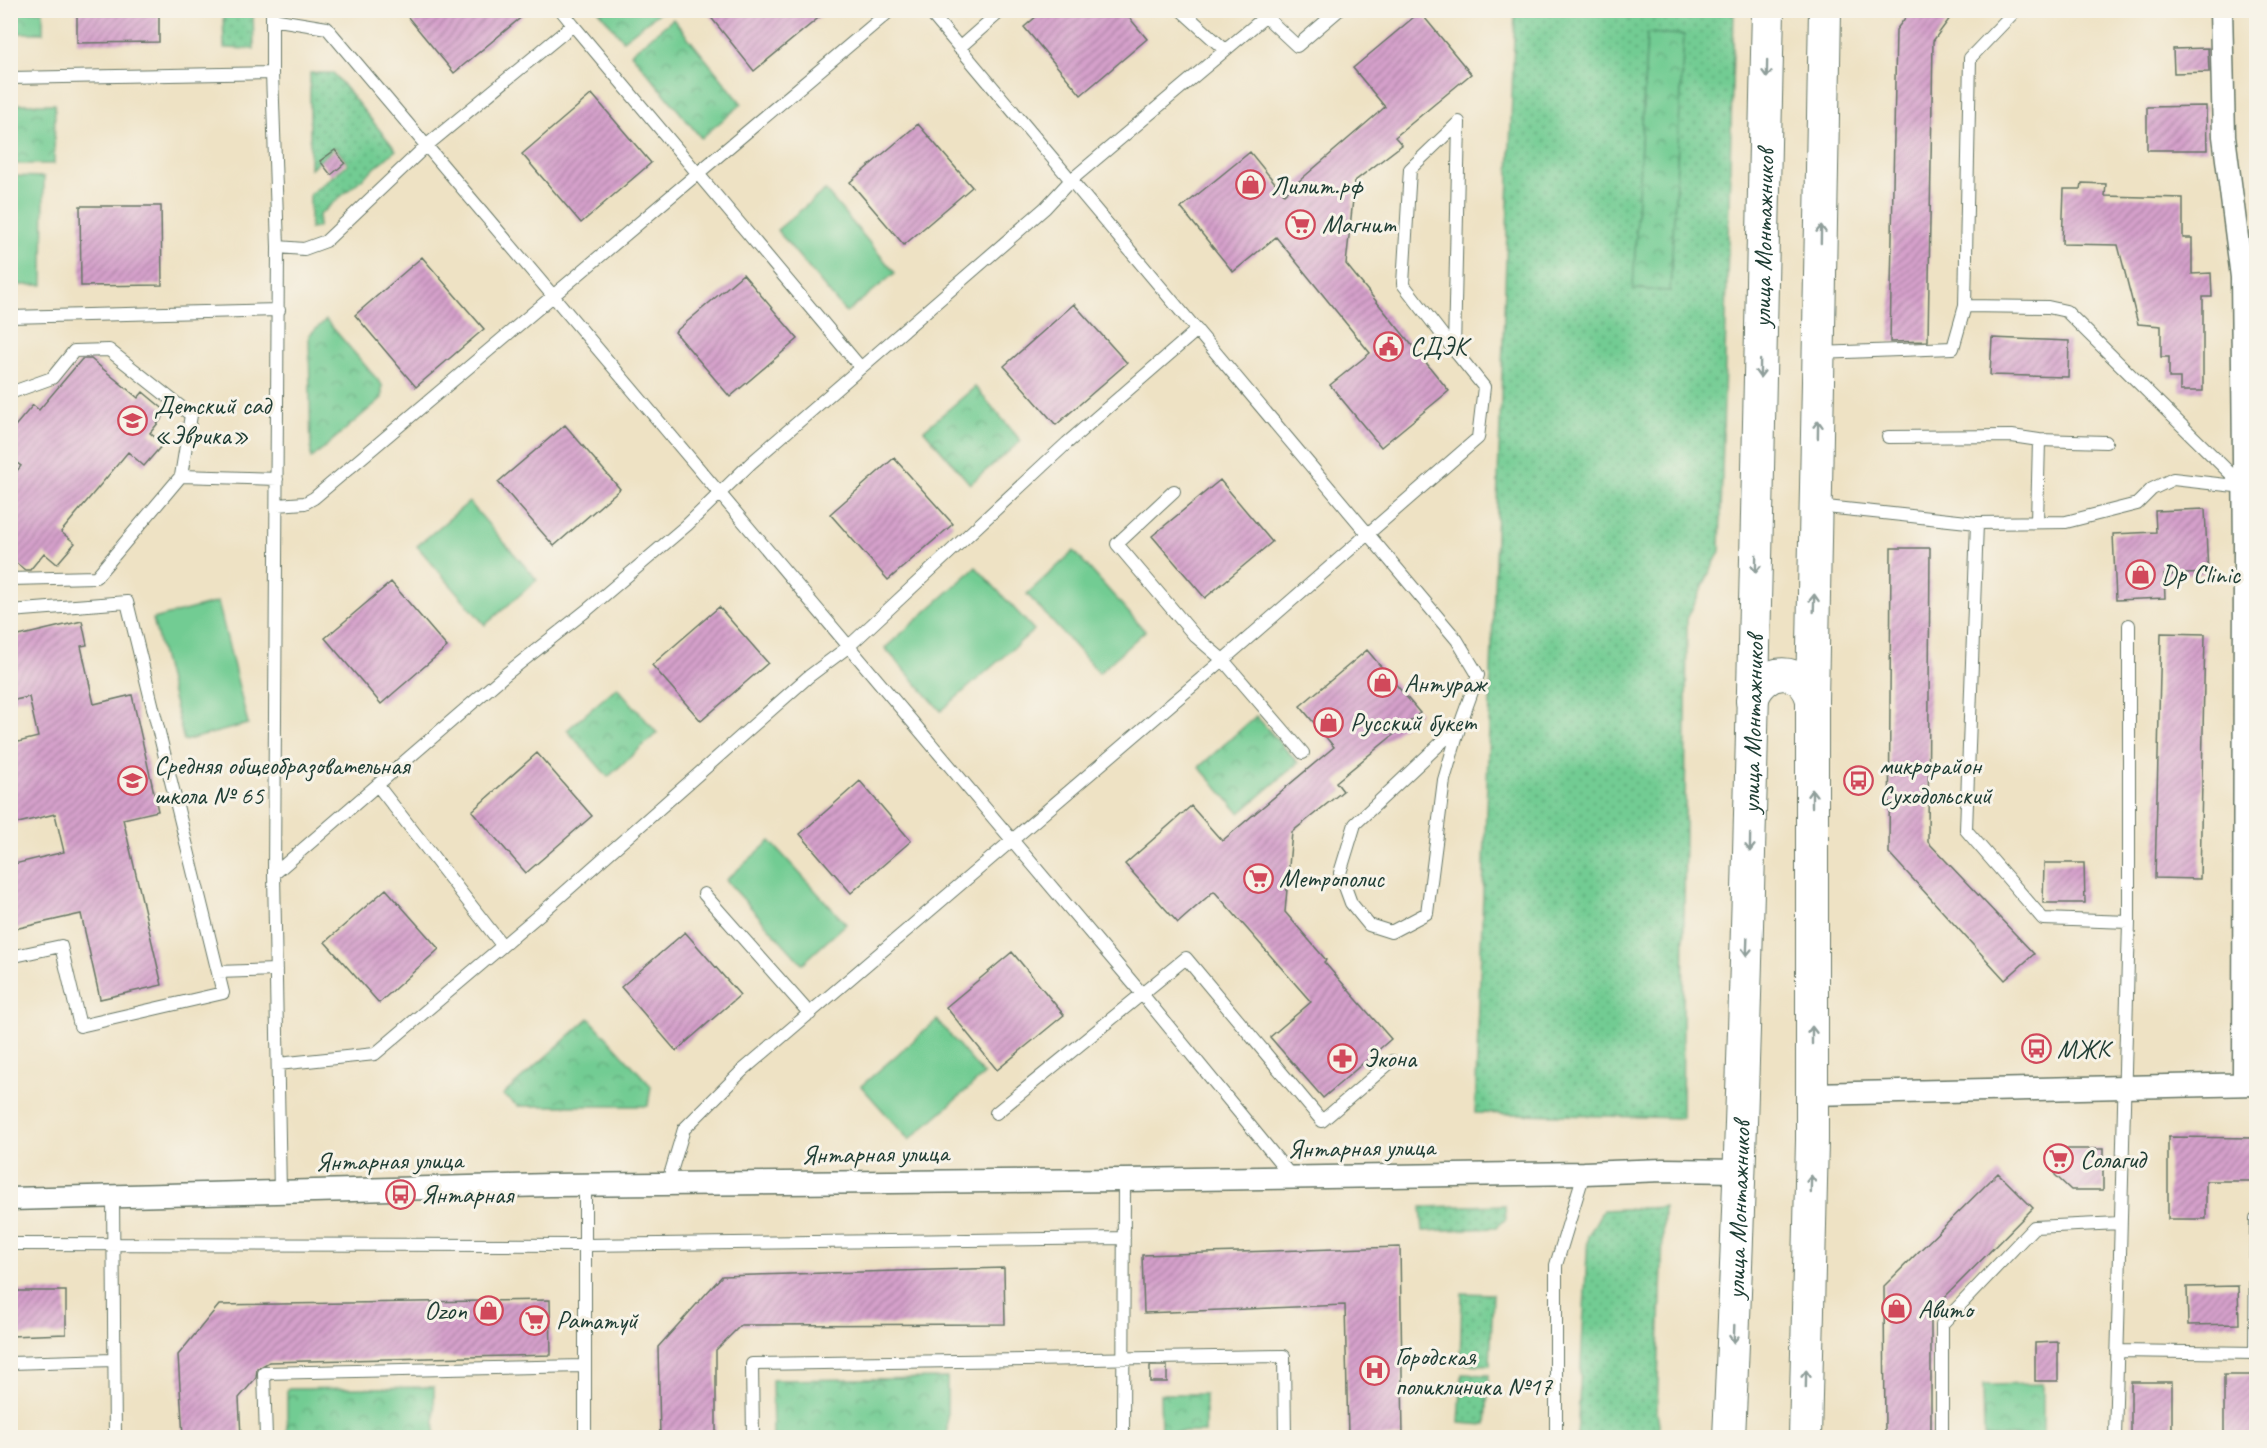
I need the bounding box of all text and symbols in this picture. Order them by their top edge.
one-way arrow [1761,58,1772,78]
street label: улица Монтажников [1745,145,1781,330]
shop icon: Лилит.рф [1234,169,1266,201]
place label: Лилит.рф [1271,169,1364,202]
supermarket icon: Магнит [1285,208,1317,240]
place label: Магнит [1322,208,1397,241]
one-way arrow [1816,225,1827,245]
public building icon: СДЭК [1373,330,1405,362]
place label: СДЭК [1410,330,1472,363]
one-way arrow [1754,358,1766,378]
place label: Детский сад «Эврика» [154,389,273,452]
school or university icon: Детский сад «Эврика» [117,404,149,436]
one-way arrow [1812,420,1824,440]
one-way arrow [1750,553,1761,573]
shop icon: Dp Clinic [2124,558,2156,590]
place label: Dp Clinic [2161,558,2242,591]
one-way arrow [1808,594,1820,614]
street label: улица Монтажников [1733,630,1771,816]
shop icon: Антураж [1367,667,1399,699]
place label: Антураж [1404,667,1489,700]
shop icon: Русский букет [1313,706,1345,738]
place label: Русский букет [1350,706,1478,739]
place label: Средняя общеобразовательная школа № 65 [154,749,411,812]
place label: микрорайон Суходольский [1879,749,1994,812]
school or university icon: Средняя общеобразовательная школа № 65 [117,764,149,796]
bus stop icon: микрорайон Суходольский [1842,764,1874,796]
one-way arrow [1806,789,1818,809]
one-way arrow [1744,832,1756,852]
supermarket icon: Метрополис [1242,862,1274,894]
place label: Метрополис [1279,862,1385,895]
one-way arrow [1742,936,1753,956]
one-way arrow [1806,1026,1818,1046]
bus stop icon: МЖК [2020,1033,2052,1065]
place label: МЖК [2057,1033,2114,1066]
pharmacy icon: Экона [1327,1042,1359,1074]
place label: Экона [1364,1042,1418,1075]
street label: улица Монтажников [1718,1116,1758,1302]
street label: Янтарная улица [1287,1130,1437,1166]
street label: Янтарная улица [801,1136,951,1172]
street label: Янтарная улица [315,1143,465,1179]
supermarket icon: Солагид [2043,1143,2075,1175]
place label: Солагид [2080,1143,2148,1176]
one-way arrow [1805,1175,1816,1195]
bus stop icon: Янтарная [384,1178,416,1210]
place label: Янтарная [421,1178,515,1211]
shop icon: Авито [1881,1293,1913,1325]
place label: Авито [1918,1293,1975,1326]
place label: Ozon [424,1294,467,1327]
shop icon: Ozon [472,1294,504,1326]
supermarket icon: Рататуй [519,1304,551,1336]
place label: Рататуй [556,1304,640,1337]
one-way arrow [1728,1324,1739,1344]
place label: Городская поликлиника №17 [1395,1340,1553,1403]
hospital icon: Городская поликлиника №17 [1358,1355,1390,1387]
one-way arrow [1801,1370,1812,1390]

